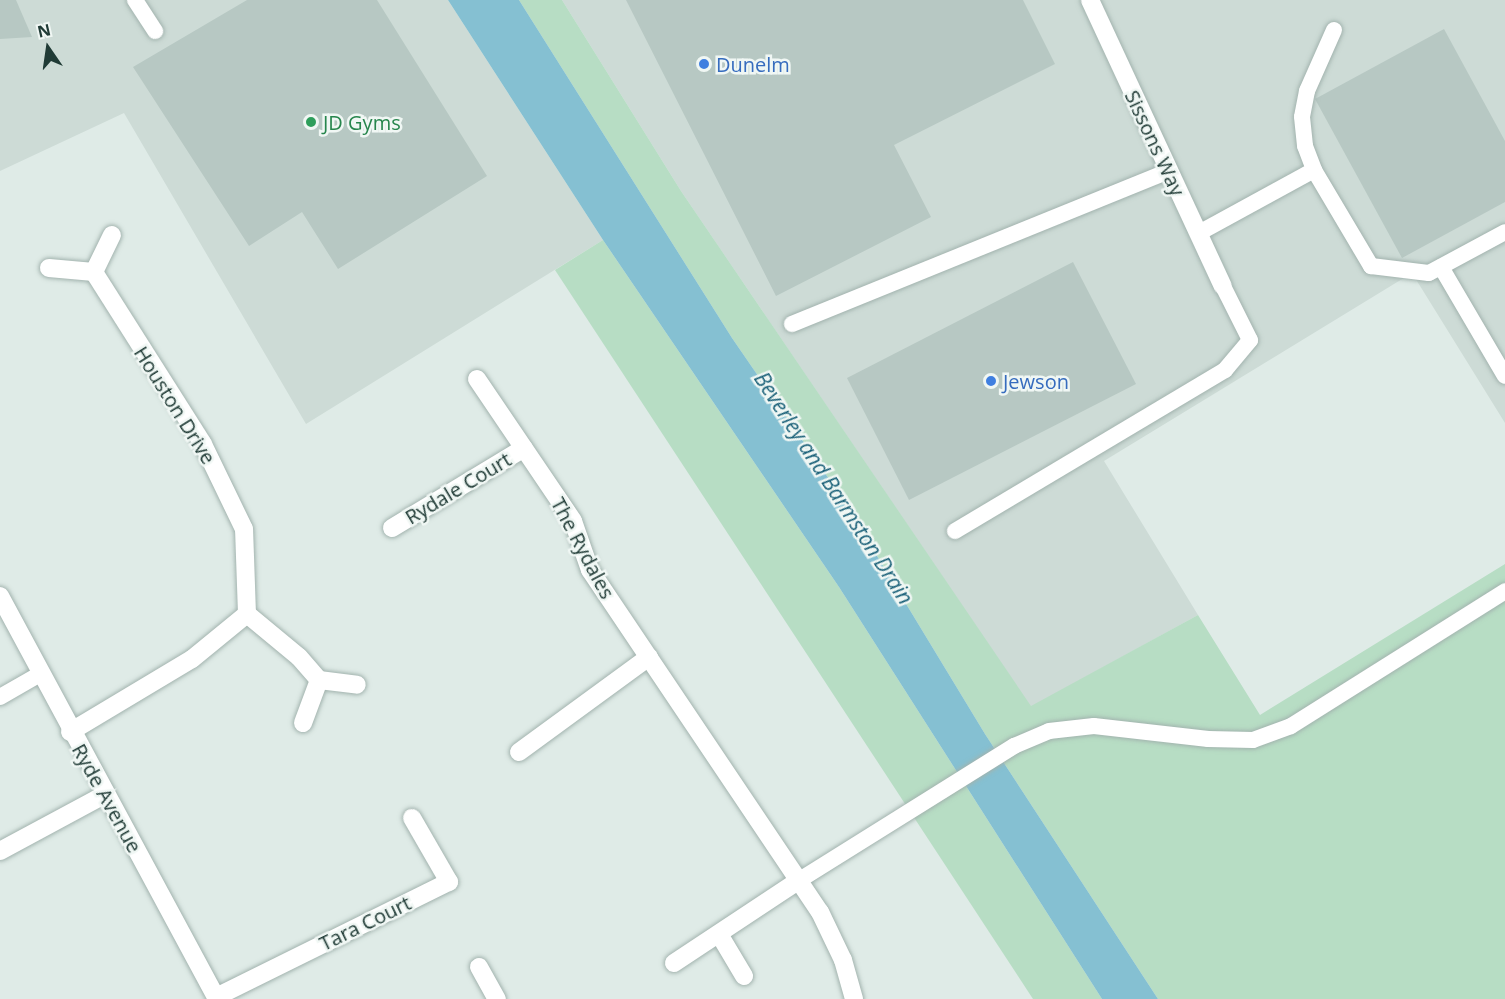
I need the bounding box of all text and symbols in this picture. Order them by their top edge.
north arrow [18,18,78,78]
text: N [35,18,53,43]
place label: Dunelm [716,52,790,76]
marker: Dunelm [697,57,711,71]
street label: Sissons Way [1120,86,1190,200]
place label: JD Gyms [323,110,401,134]
marker: JD Gyms [304,115,318,129]
street label: Houston Drive [129,342,221,468]
water label: Beverley and Barmston Drain [749,367,919,609]
place label: Jewson [1003,369,1069,393]
marker: Jewson [984,374,998,388]
street label: Rydale Court [401,447,515,529]
street label: The Rydales [546,493,620,603]
street label: Ryde Avenue [67,739,147,857]
street label: Tara Court [315,891,415,955]

